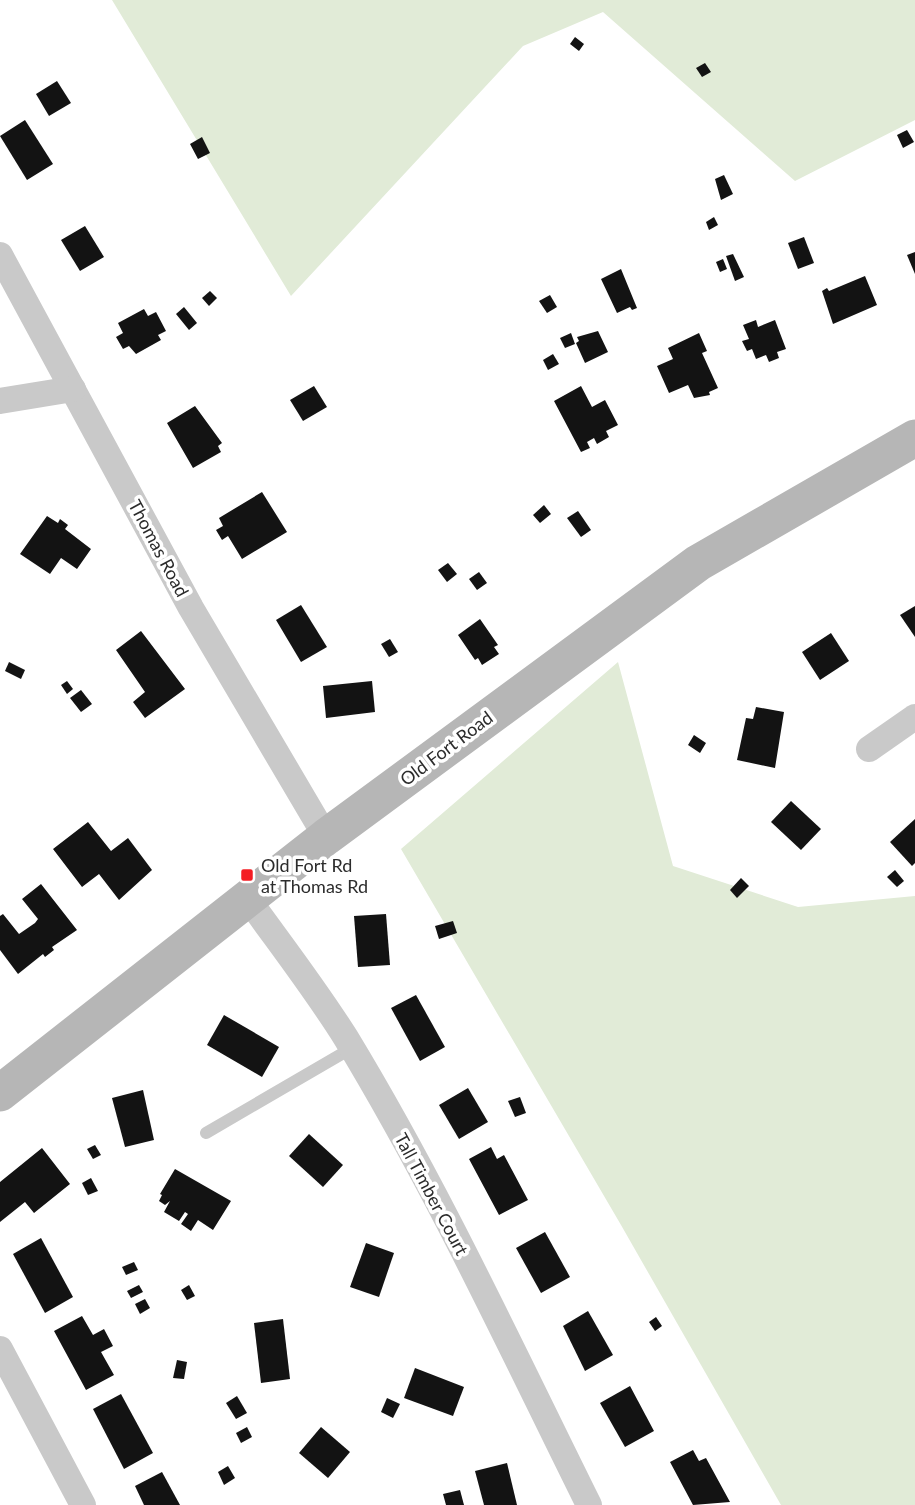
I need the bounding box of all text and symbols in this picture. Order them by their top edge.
street label: Thomas Road [124,496,194,600]
street label: Old Fort Road [395,706,497,790]
place label: Old Fort Rd at Thomas Rd [261,854,368,897]
marker: Old Fort Rd at Thomas Rd [239,867,255,883]
street label: Tall Timber Court [391,1129,474,1259]

